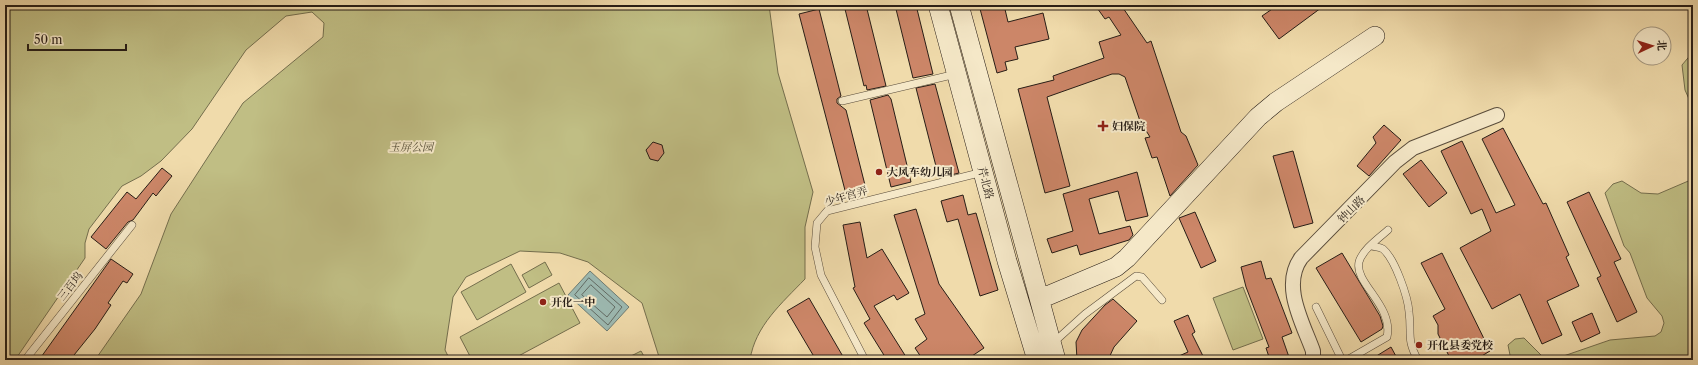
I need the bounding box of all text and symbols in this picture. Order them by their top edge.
scale bar [28,26,126,52]
north arrow [1632,26,1672,66]
text: 50 m [34,32,63,47]
text: 北 [1655,39,1669,51]
place label: 妇保院 [1112,119,1146,133]
marker: 妇保院 [1097,120,1109,132]
park label: 玉屏公园 [389,140,435,154]
place label: 大风车幼儿园 [887,165,953,179]
street label: 芹北路 [975,165,997,201]
marker: 大风车幼儿园 [874,167,884,177]
street label: 少年宫弄 [823,183,869,209]
street label: 钟山路 [1334,192,1368,226]
street label: 三百坞 [54,269,86,303]
place label: 开化一中 [551,295,595,309]
marker: 开化一中 [538,297,548,307]
place label: 开化县委党校 [1427,338,1493,352]
marker: 开化县委党校 [1414,340,1424,350]

